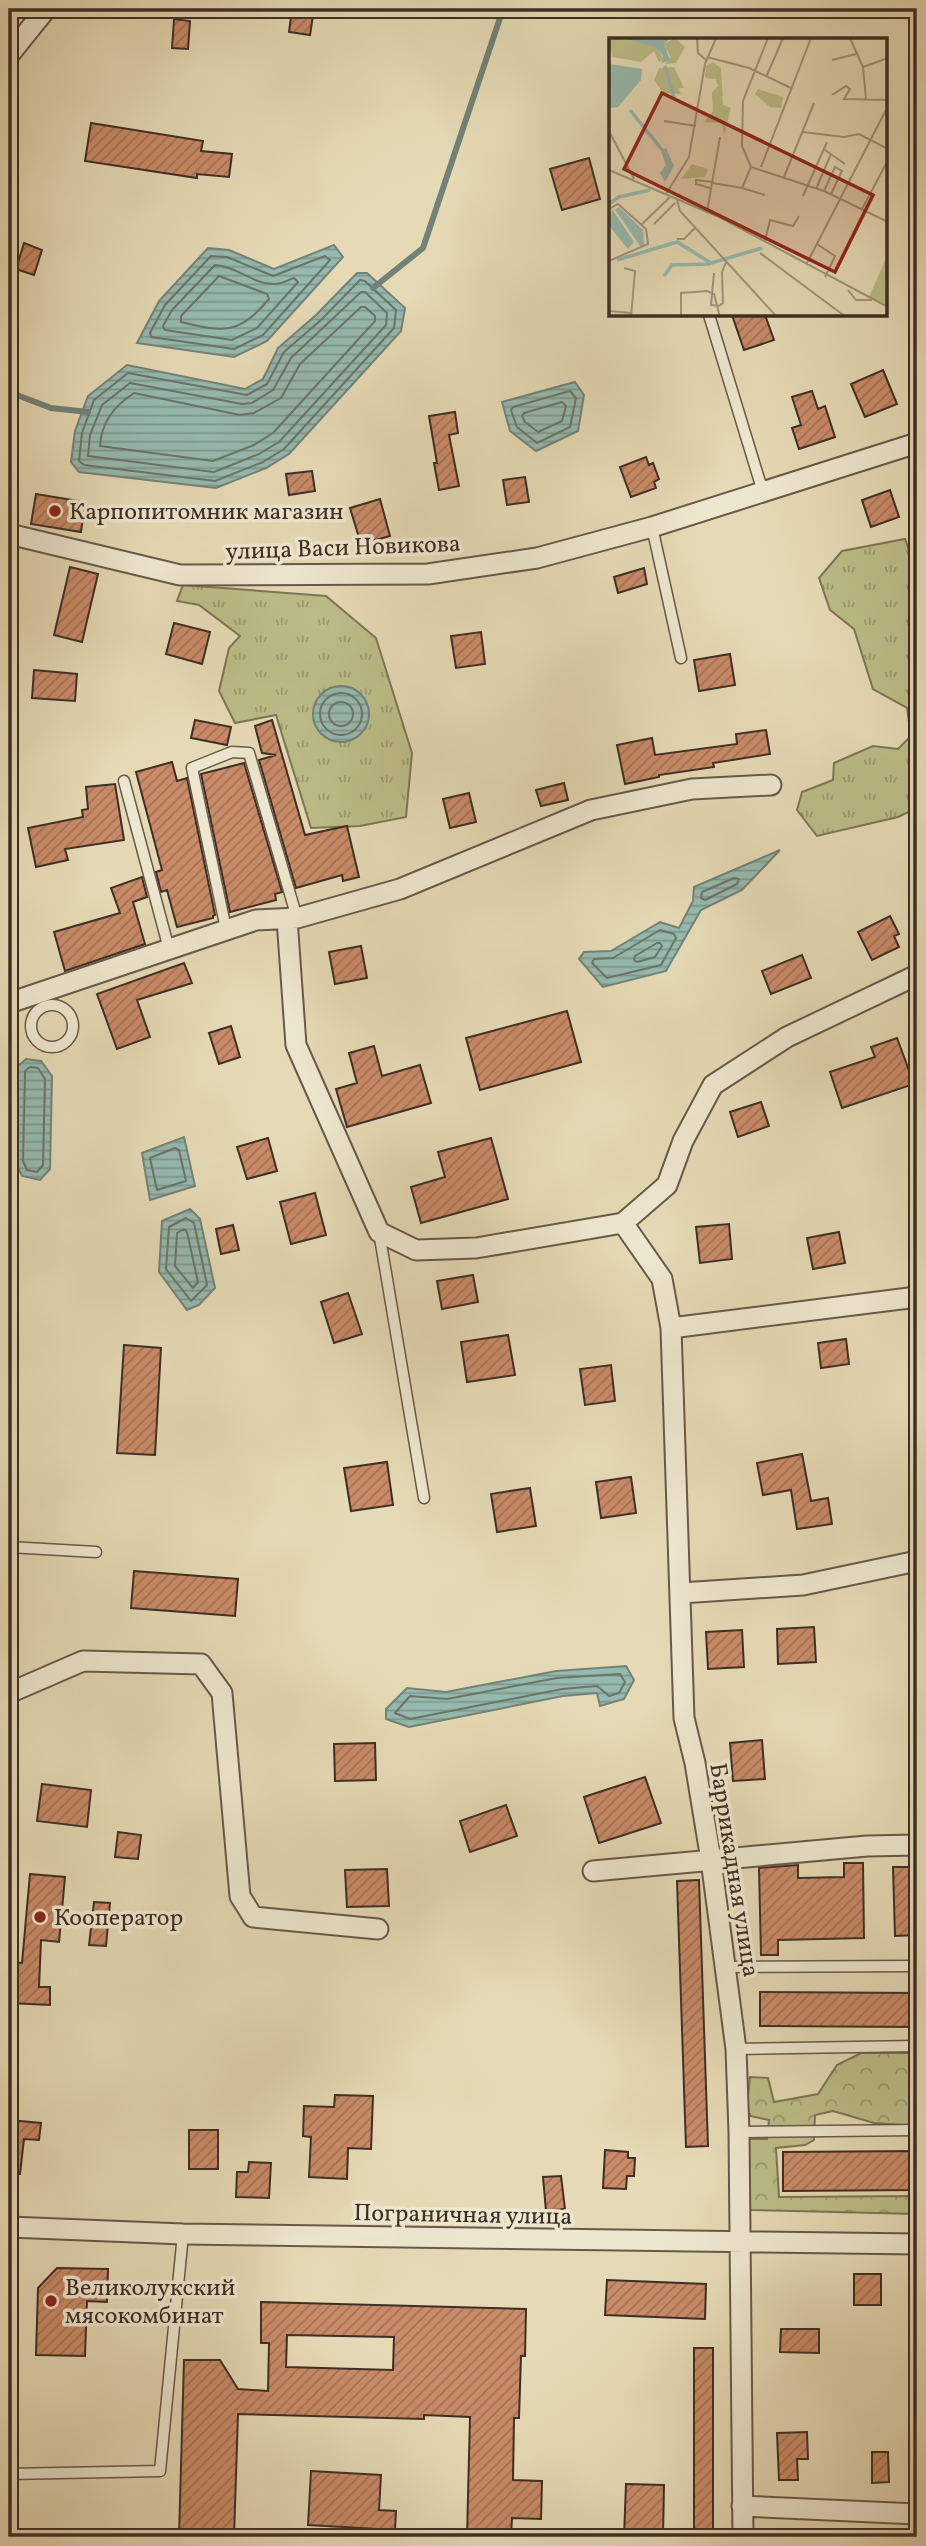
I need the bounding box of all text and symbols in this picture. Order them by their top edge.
inset map [609,38,888,317]
place label: Карпопитомник магазин [69,496,344,530]
marker: Карпопитомник магазин [47,503,63,519]
street label: улица Васи Новикова [225,528,461,570]
street label: Баррикадная улица [699,1761,767,1980]
place label: Кооператор [54,1902,183,1936]
marker: Кооператор [32,1909,48,1925]
street label: Пограничная улица [353,2197,573,2235]
place label: Великолукский мясокомбинат [65,2272,235,2334]
marker: Великолукский мясокомбинат [43,2293,59,2309]

